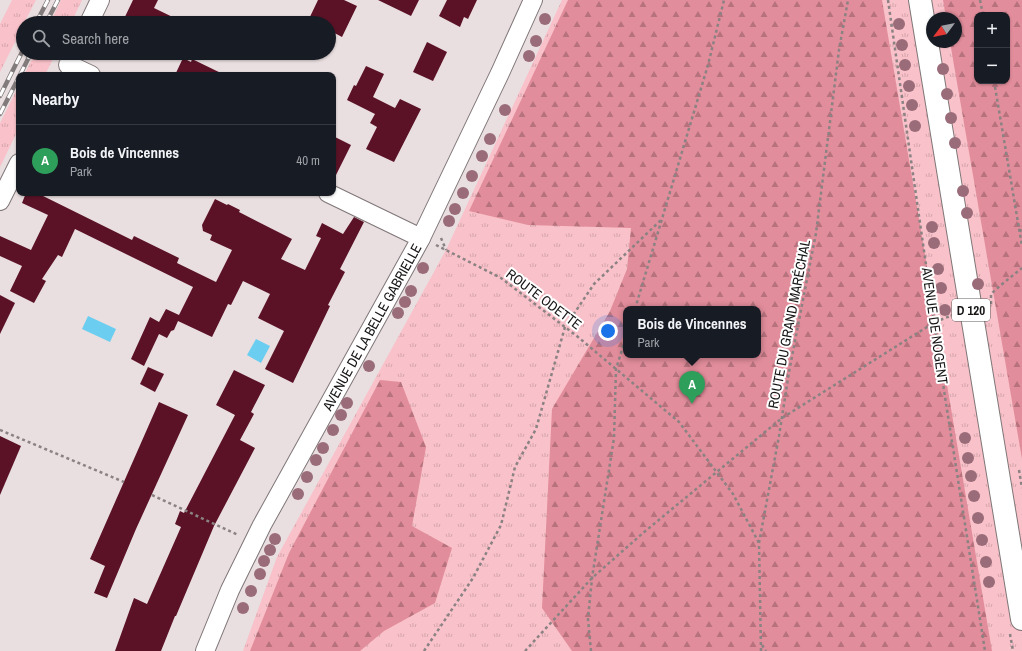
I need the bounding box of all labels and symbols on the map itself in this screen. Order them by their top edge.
north arrow [926,12,962,48]
street label: ROUTE DU GRAND MARÉCHAL [764,237,814,410]
street label: AVENUE DE LA BELLE GABRIELLE [318,240,425,414]
street label: ROUTE ODETTE [503,265,585,333]
street label: AVENUE DE NOGENT [918,265,952,386]
road number: D 120 [952,299,990,321]
your location [598,321,618,341]
pin: A [679,371,705,404]

